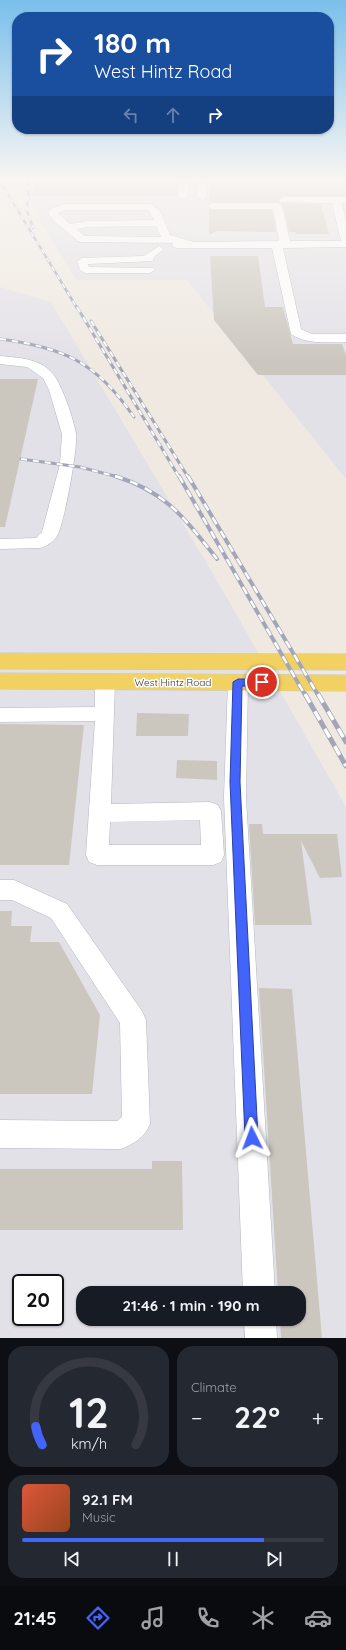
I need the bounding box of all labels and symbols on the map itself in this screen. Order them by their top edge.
pin [245,665,279,699]
street label: West Hintz Road [135,676,211,689]
position arrow [231,1117,273,1159]
speed limit sign: 20 [12,1274,64,1326]

